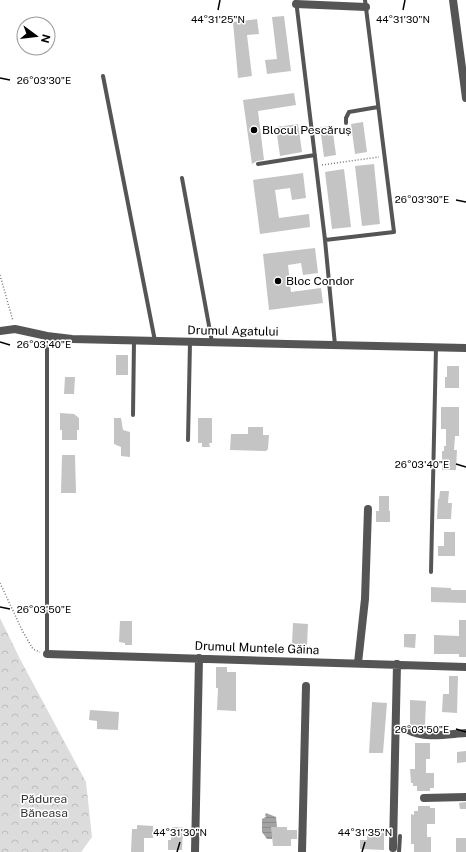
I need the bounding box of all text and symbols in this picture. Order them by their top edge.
text: 44°31'25"N [191,13,245,25]
text: 44°31'30"N [376,13,430,25]
north arrow [16,16,56,56]
text: N [39,33,53,44]
text: 26°03'30"E [17,74,71,86]
place label: Blocul Pescăruș [262,123,351,137]
marker: Blocul Pescăruș [249,125,259,135]
text: 26°03'30"E [395,193,449,205]
place label: Bloc Condor [286,274,354,288]
marker: Bloc Condor [273,276,283,286]
street label: Drumul Agatului [187,323,279,339]
text: 26°03'40"E [17,338,71,350]
text: 26°03'40"E [395,458,449,470]
text: 26°03'50"E [17,603,71,615]
street label: Drumul Muntele Găina [194,639,320,657]
text: 26°03'50"E [395,723,449,735]
park label: Pădurea Băneasa [20,792,68,820]
text: 44°31'30"N [153,826,207,838]
text: 44°31'35"N [338,826,392,838]

